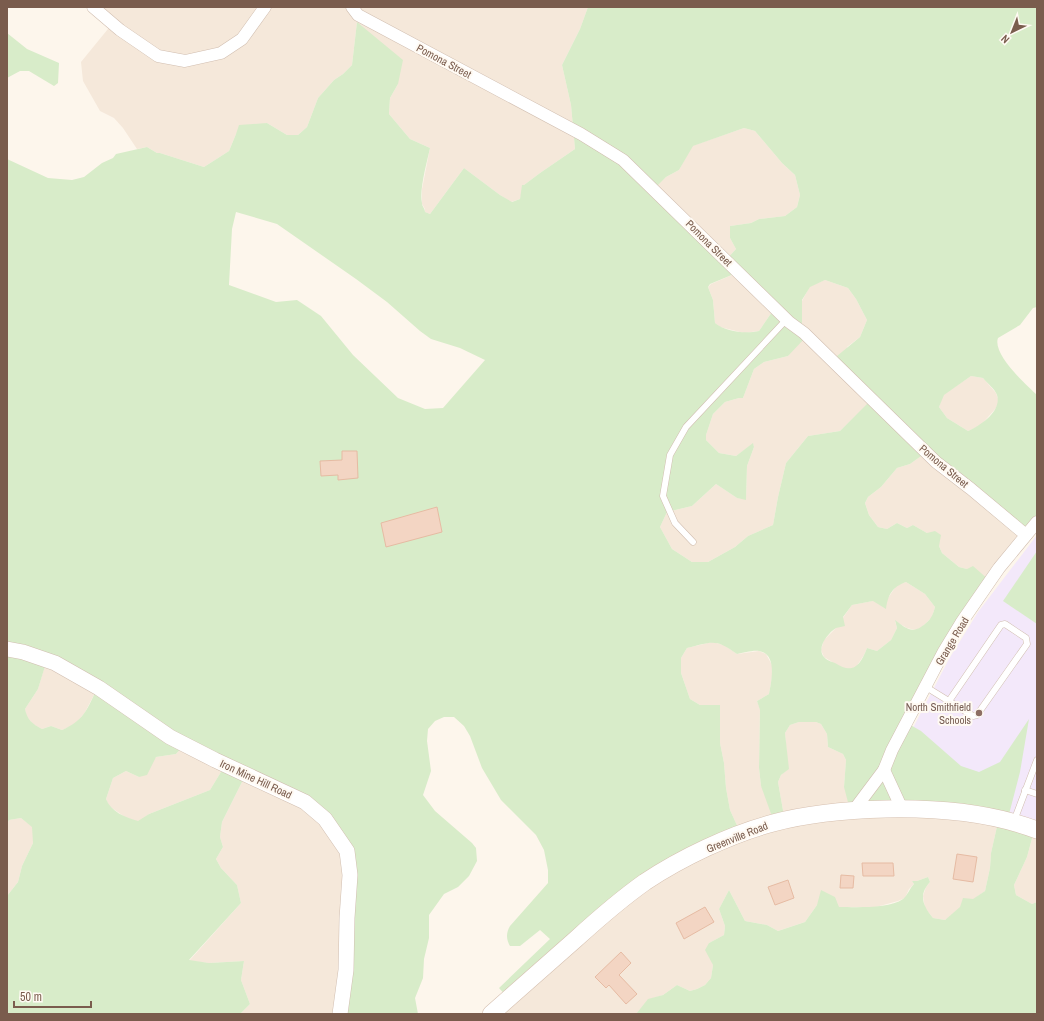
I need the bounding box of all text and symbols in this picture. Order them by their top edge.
north arrow [992,12,1032,52]
text: N [998,32,1012,47]
street label: Pomona Street [414,41,474,82]
street label: Pomona Street [683,217,736,270]
street label: Pomona Street [916,441,972,491]
street label: Grange Road [932,614,972,668]
place label: North Smithfield Schools [906,700,971,727]
marker: North Smithfield Schools [974,708,984,718]
street label: Iron Mine Hill Road [218,756,294,802]
street label: Greenville Road [704,818,770,856]
scale bar [14,983,91,1009]
text: 50 m [20,989,42,1005]

